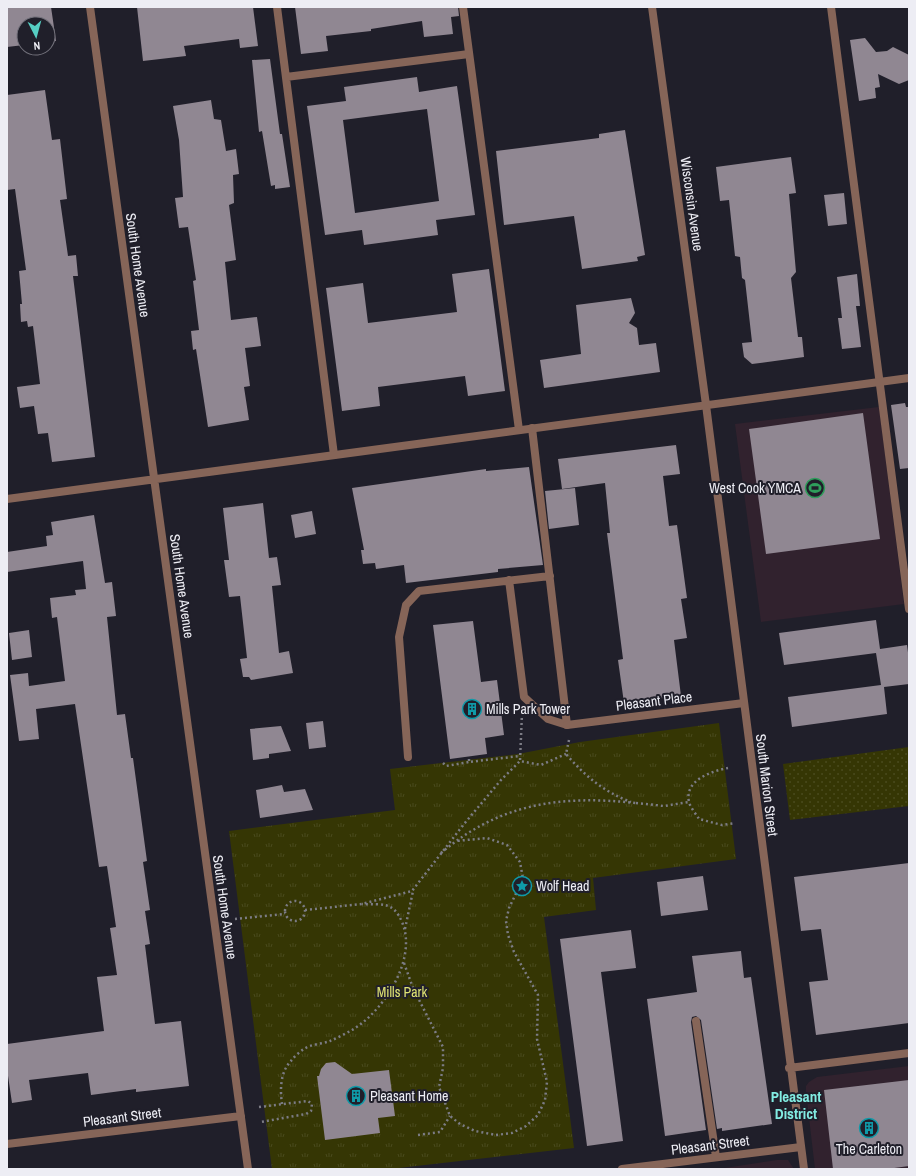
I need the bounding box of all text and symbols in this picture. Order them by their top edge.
north arrow [16,16,56,56]
text: N [33,39,41,53]
street label: Wisconsin Avenue [676,156,708,252]
street label: South Home Avenue [122,212,154,318]
sports icon: West Cook YMCA [804,477,826,499]
place label: West Cook YMCA [709,479,801,497]
street label: South Home Avenue [166,533,198,639]
street label: Pleasant Place [615,687,693,715]
building icon: Mills Park Tower [461,698,483,720]
place label: Mills Park Tower [486,700,570,718]
street label: South Marion Street [752,733,782,837]
street label: South Home Avenue [209,854,241,960]
place icon: Wolf Head [511,875,533,897]
place label: Wolf Head [536,877,589,895]
park label: Mills Park [377,983,427,1001]
building icon: Pleasant Home [345,1085,367,1107]
district label: Pleasant District [771,1086,821,1124]
place label: Pleasant Home [370,1087,448,1105]
street label: Pleasant Street [82,1103,162,1131]
building icon: The Carleton [858,1117,880,1139]
street label: Pleasant Street [670,1131,750,1159]
place label: The Carleton [836,1140,902,1158]

